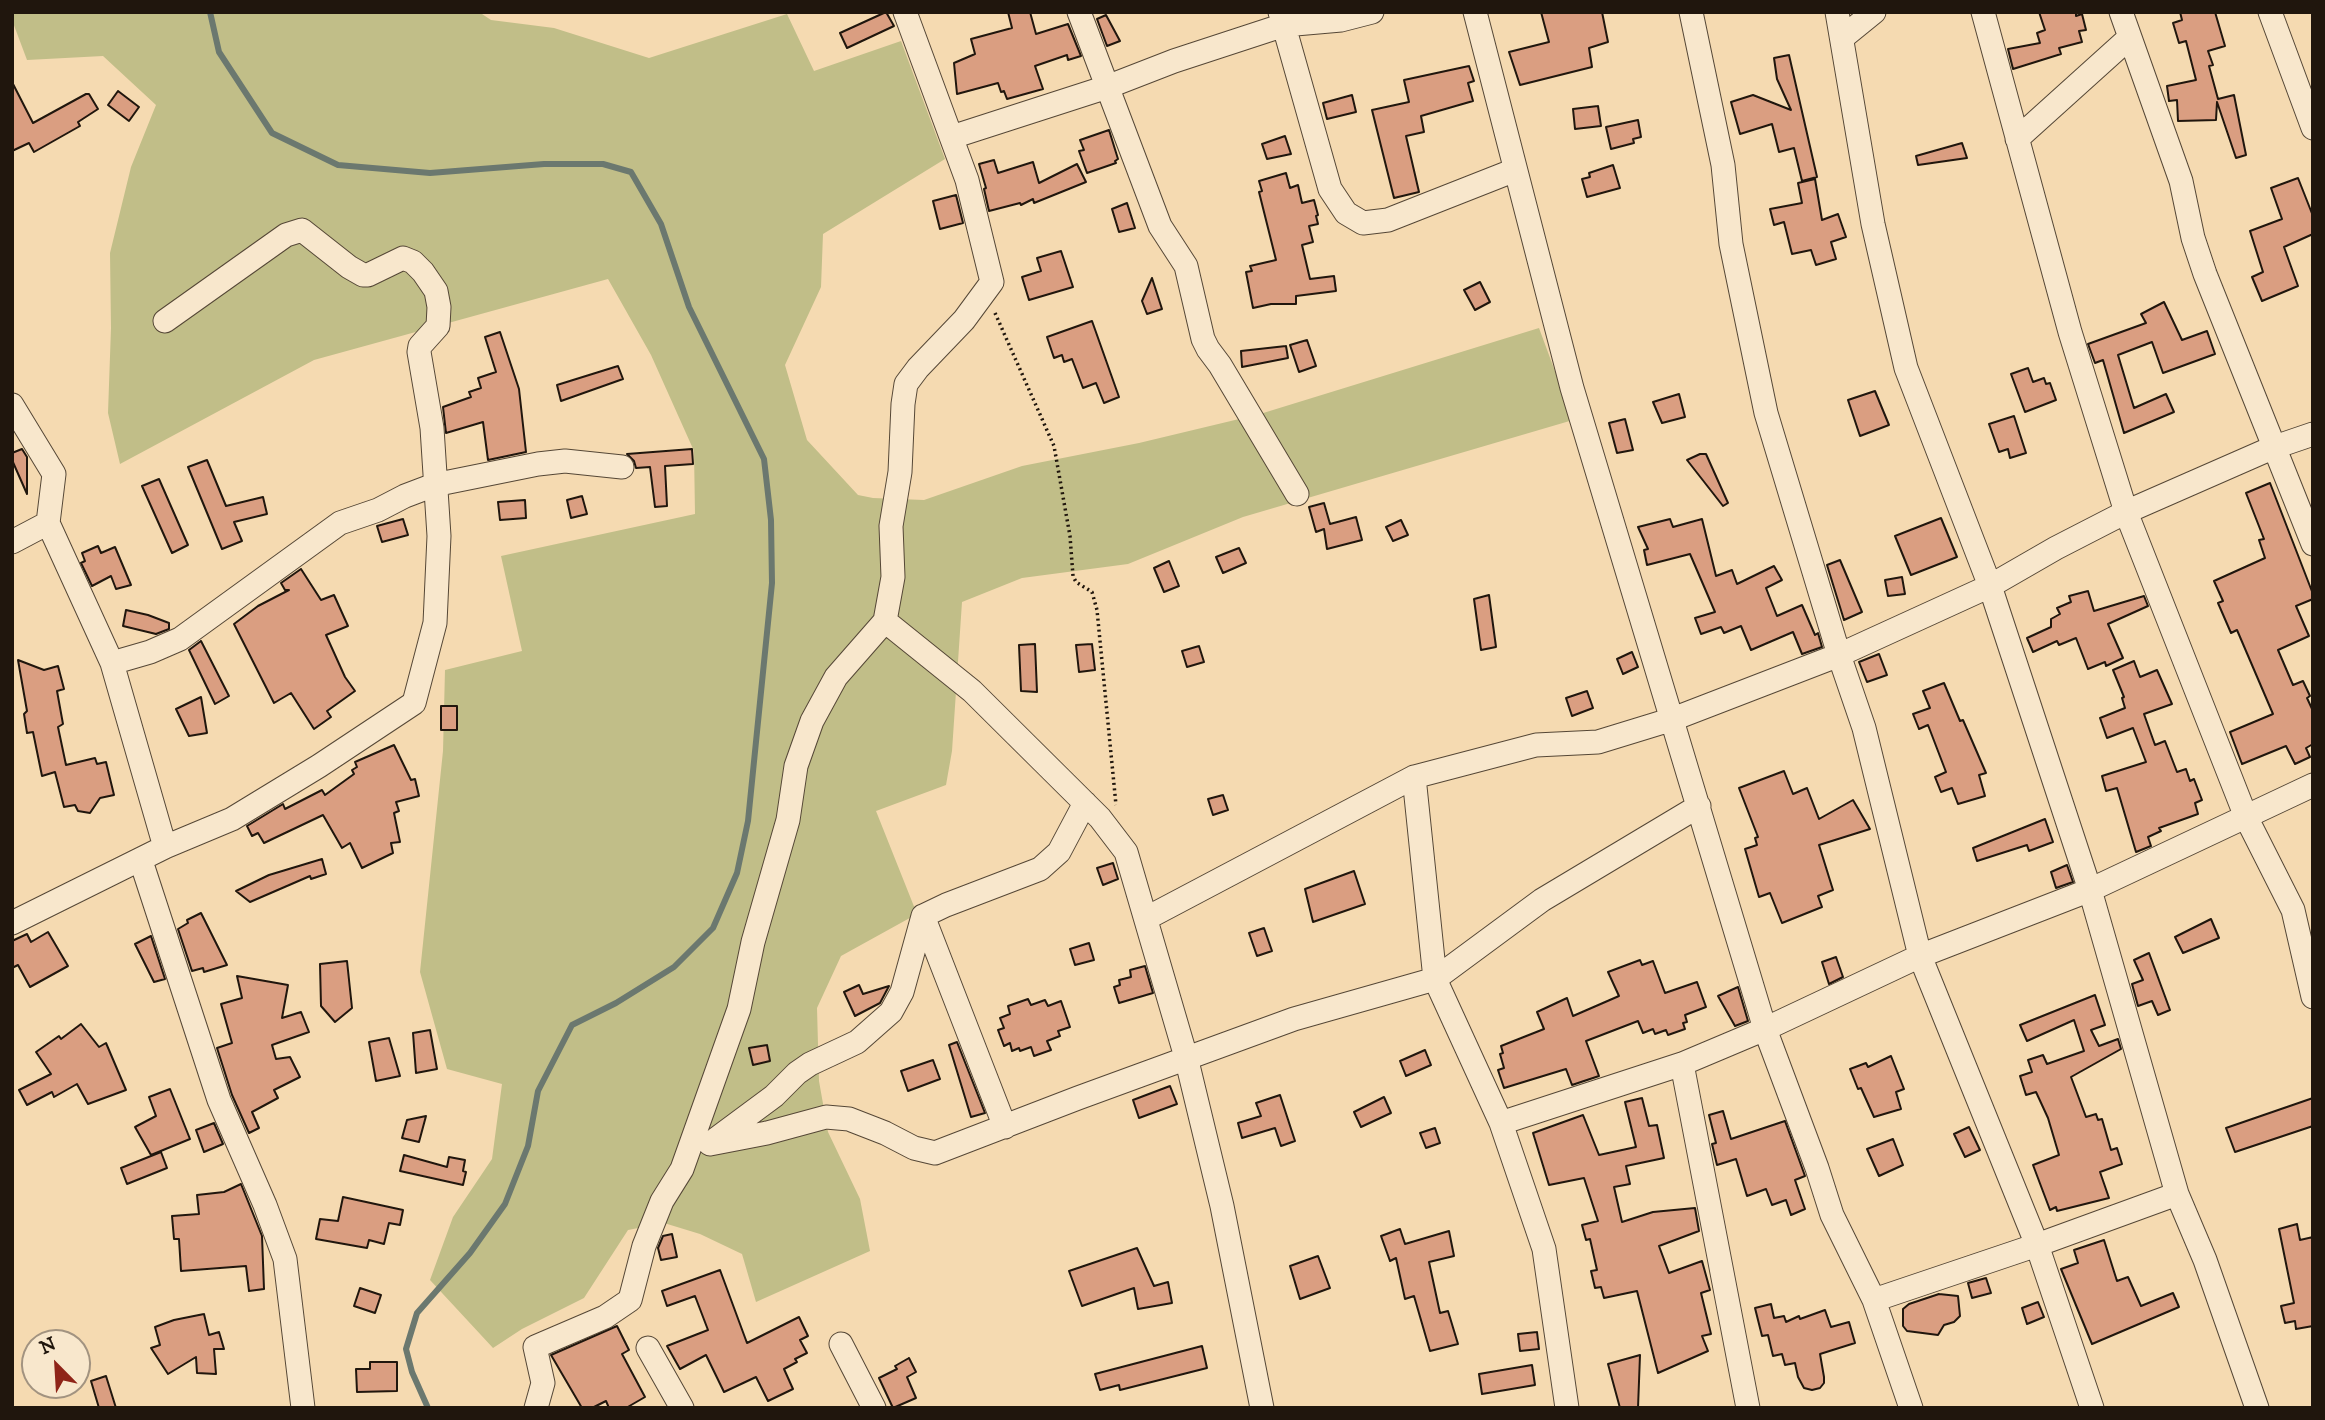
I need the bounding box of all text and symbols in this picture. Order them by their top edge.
north arrow [21,1329,91,1399]
text: N [36,1333,60,1360]

